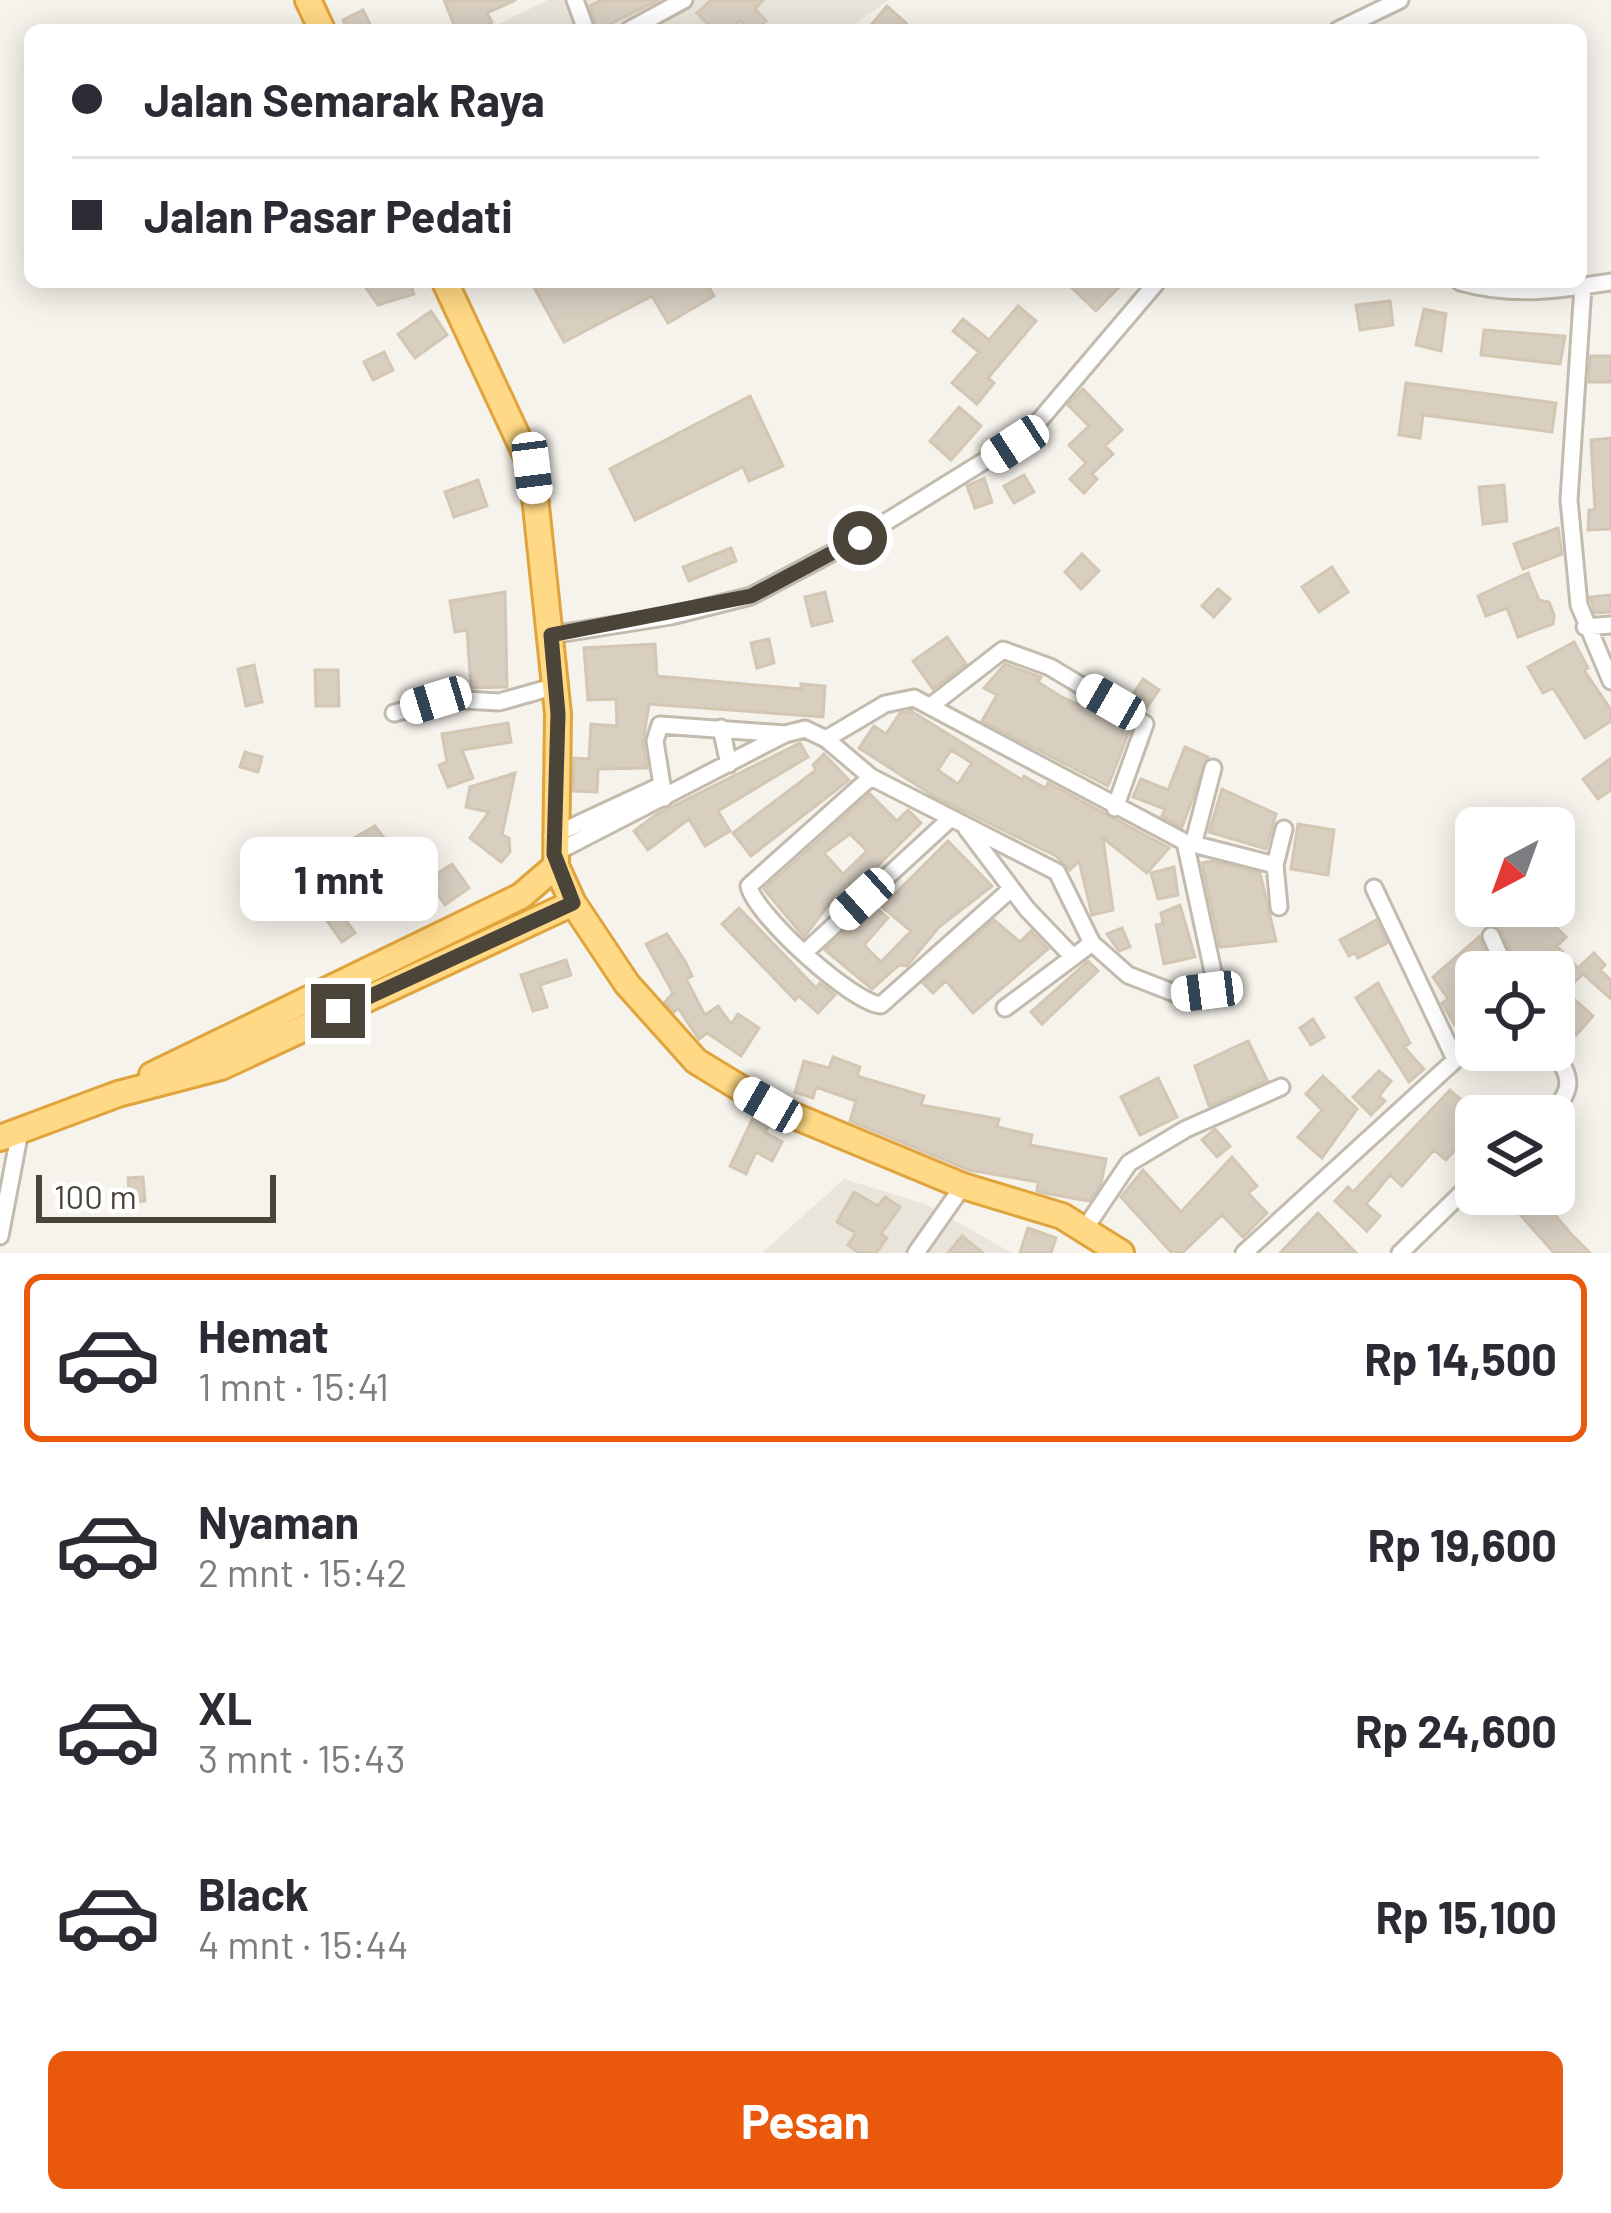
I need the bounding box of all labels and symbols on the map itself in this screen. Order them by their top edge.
car [975,409,1055,479]
car [510,430,554,506]
route start [833,511,887,565]
car [1071,668,1151,736]
car [396,672,476,728]
north arrow [1455,807,1575,927]
callout: 1 mnt [239,837,437,921]
car [823,862,901,936]
car [1169,969,1245,1013]
route end [311,984,365,1038]
car [728,1071,808,1139]
scale bar [36,1169,276,1222]

